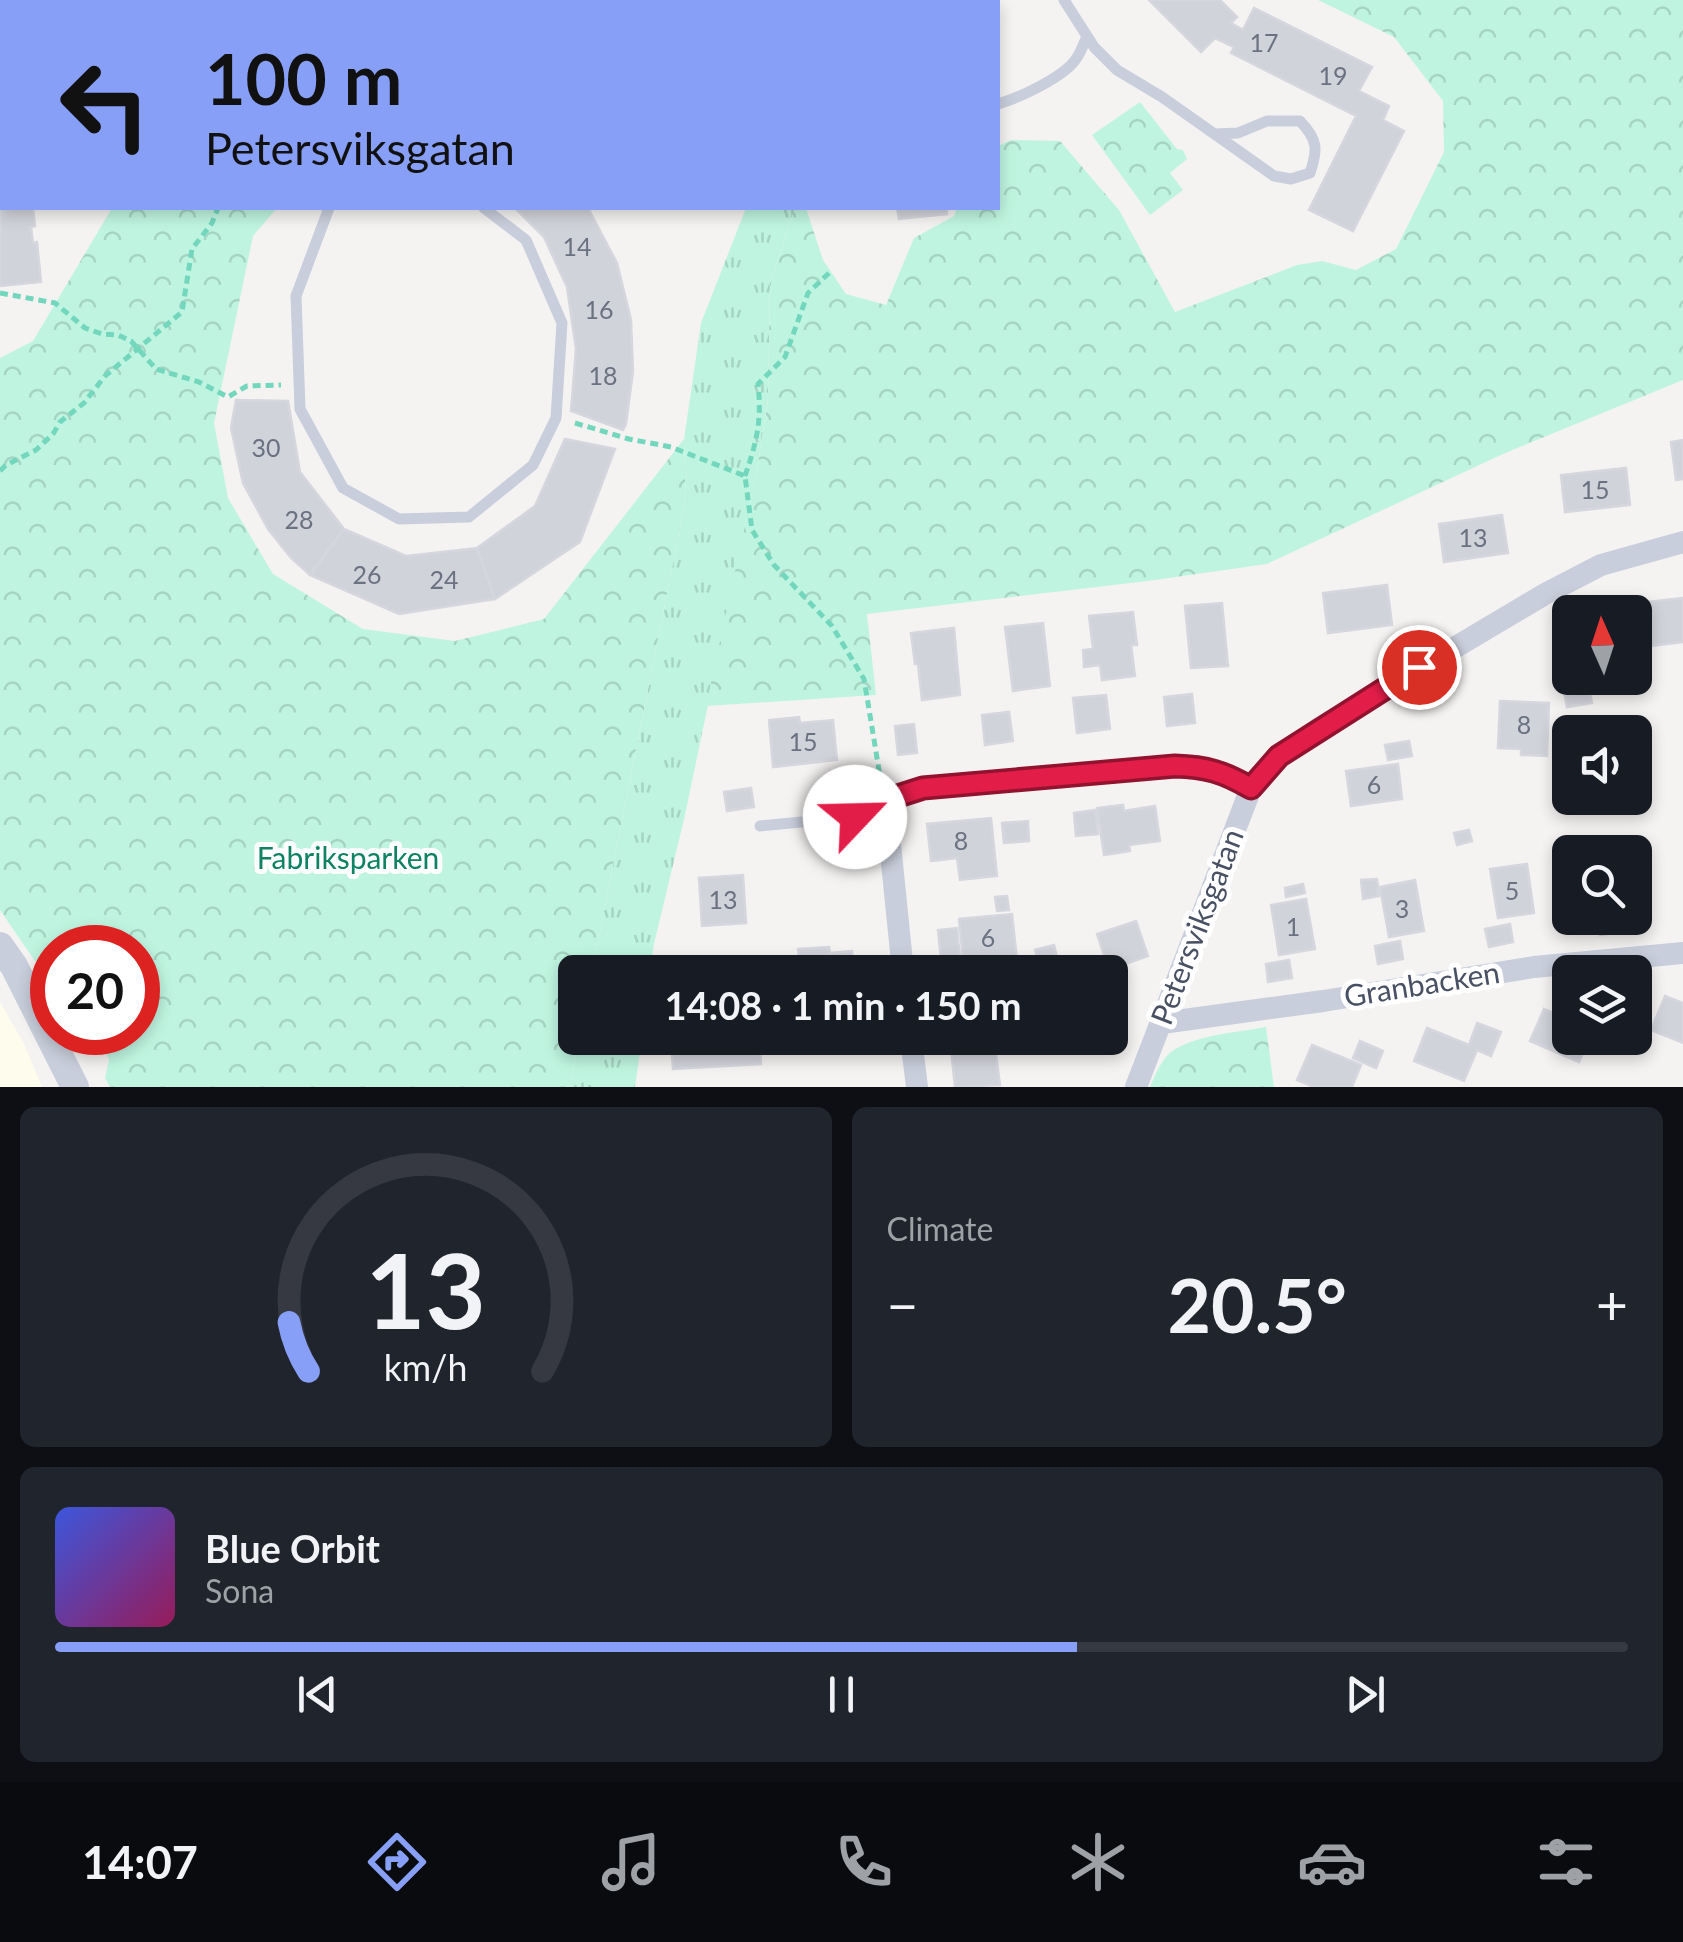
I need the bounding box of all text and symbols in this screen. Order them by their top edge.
house number: 17 [1249,27,1279,57]
text: 100 m [205,36,402,120]
icon: left [40,40,170,170]
house number: 19 [1318,60,1348,90]
text: Petersviksgatan [205,121,515,175]
house number: 14 [562,231,592,261]
house number: 16 [584,294,614,324]
house number: 18 [588,360,618,390]
house number: 30 [251,432,281,462]
house number: 15 [1580,474,1610,504]
house number: 28 [284,504,314,534]
house number: 13 [1458,522,1488,552]
house number: 26 [352,559,382,589]
house number: 24 [429,564,459,594]
north arrow [1552,595,1652,695]
map controls [1552,595,1652,1055]
pin [1377,625,1462,710]
icon: arrive [1392,640,1447,695]
house number: 8 [1517,709,1531,739]
button: sound [1552,715,1652,815]
house number: 15 [788,726,818,756]
position arrow [803,765,907,869]
house number: 6 [1367,769,1381,799]
street label: Petersviksgatan [1142,823,1250,1029]
house number: 8 [954,825,968,855]
button: search [1552,835,1652,935]
park label: Fabriksparken [257,839,439,875]
house number: 5 [1505,875,1519,905]
house number: 13 [708,884,738,914]
house number: 3 [1395,893,1409,923]
house number: 1 [1286,911,1300,941]
house number: 6 [981,922,995,952]
speed limit sign: 20 [30,925,160,1055]
street label: Granbacken [1341,953,1502,1013]
button: layers [1552,955,1652,1055]
text: 14:08 · 1 min · 150 m [664,982,1022,1028]
text: Climate [887,1209,993,1248]
text: 13 [365,1226,486,1351]
text: 20.5° [1168,1259,1347,1349]
text: − [887,1271,918,1337]
text: + [1596,1271,1628,1337]
text: km/h [384,1346,468,1389]
text: Blue Orbit [205,1525,380,1571]
text: Sona [205,1571,274,1610]
icon: previous [290,1667,345,1722]
icon: pause [814,1667,869,1722]
icon: next [1338,1667,1393,1722]
icon: directions [362,1827,432,1897]
icon: music [596,1827,666,1897]
icon: phone [829,1827,899,1897]
icon: climate [1063,1827,1133,1897]
icon: car [1297,1827,1367,1897]
icon: filters [1531,1827,1601,1897]
text: 14:07 [82,1835,198,1889]

